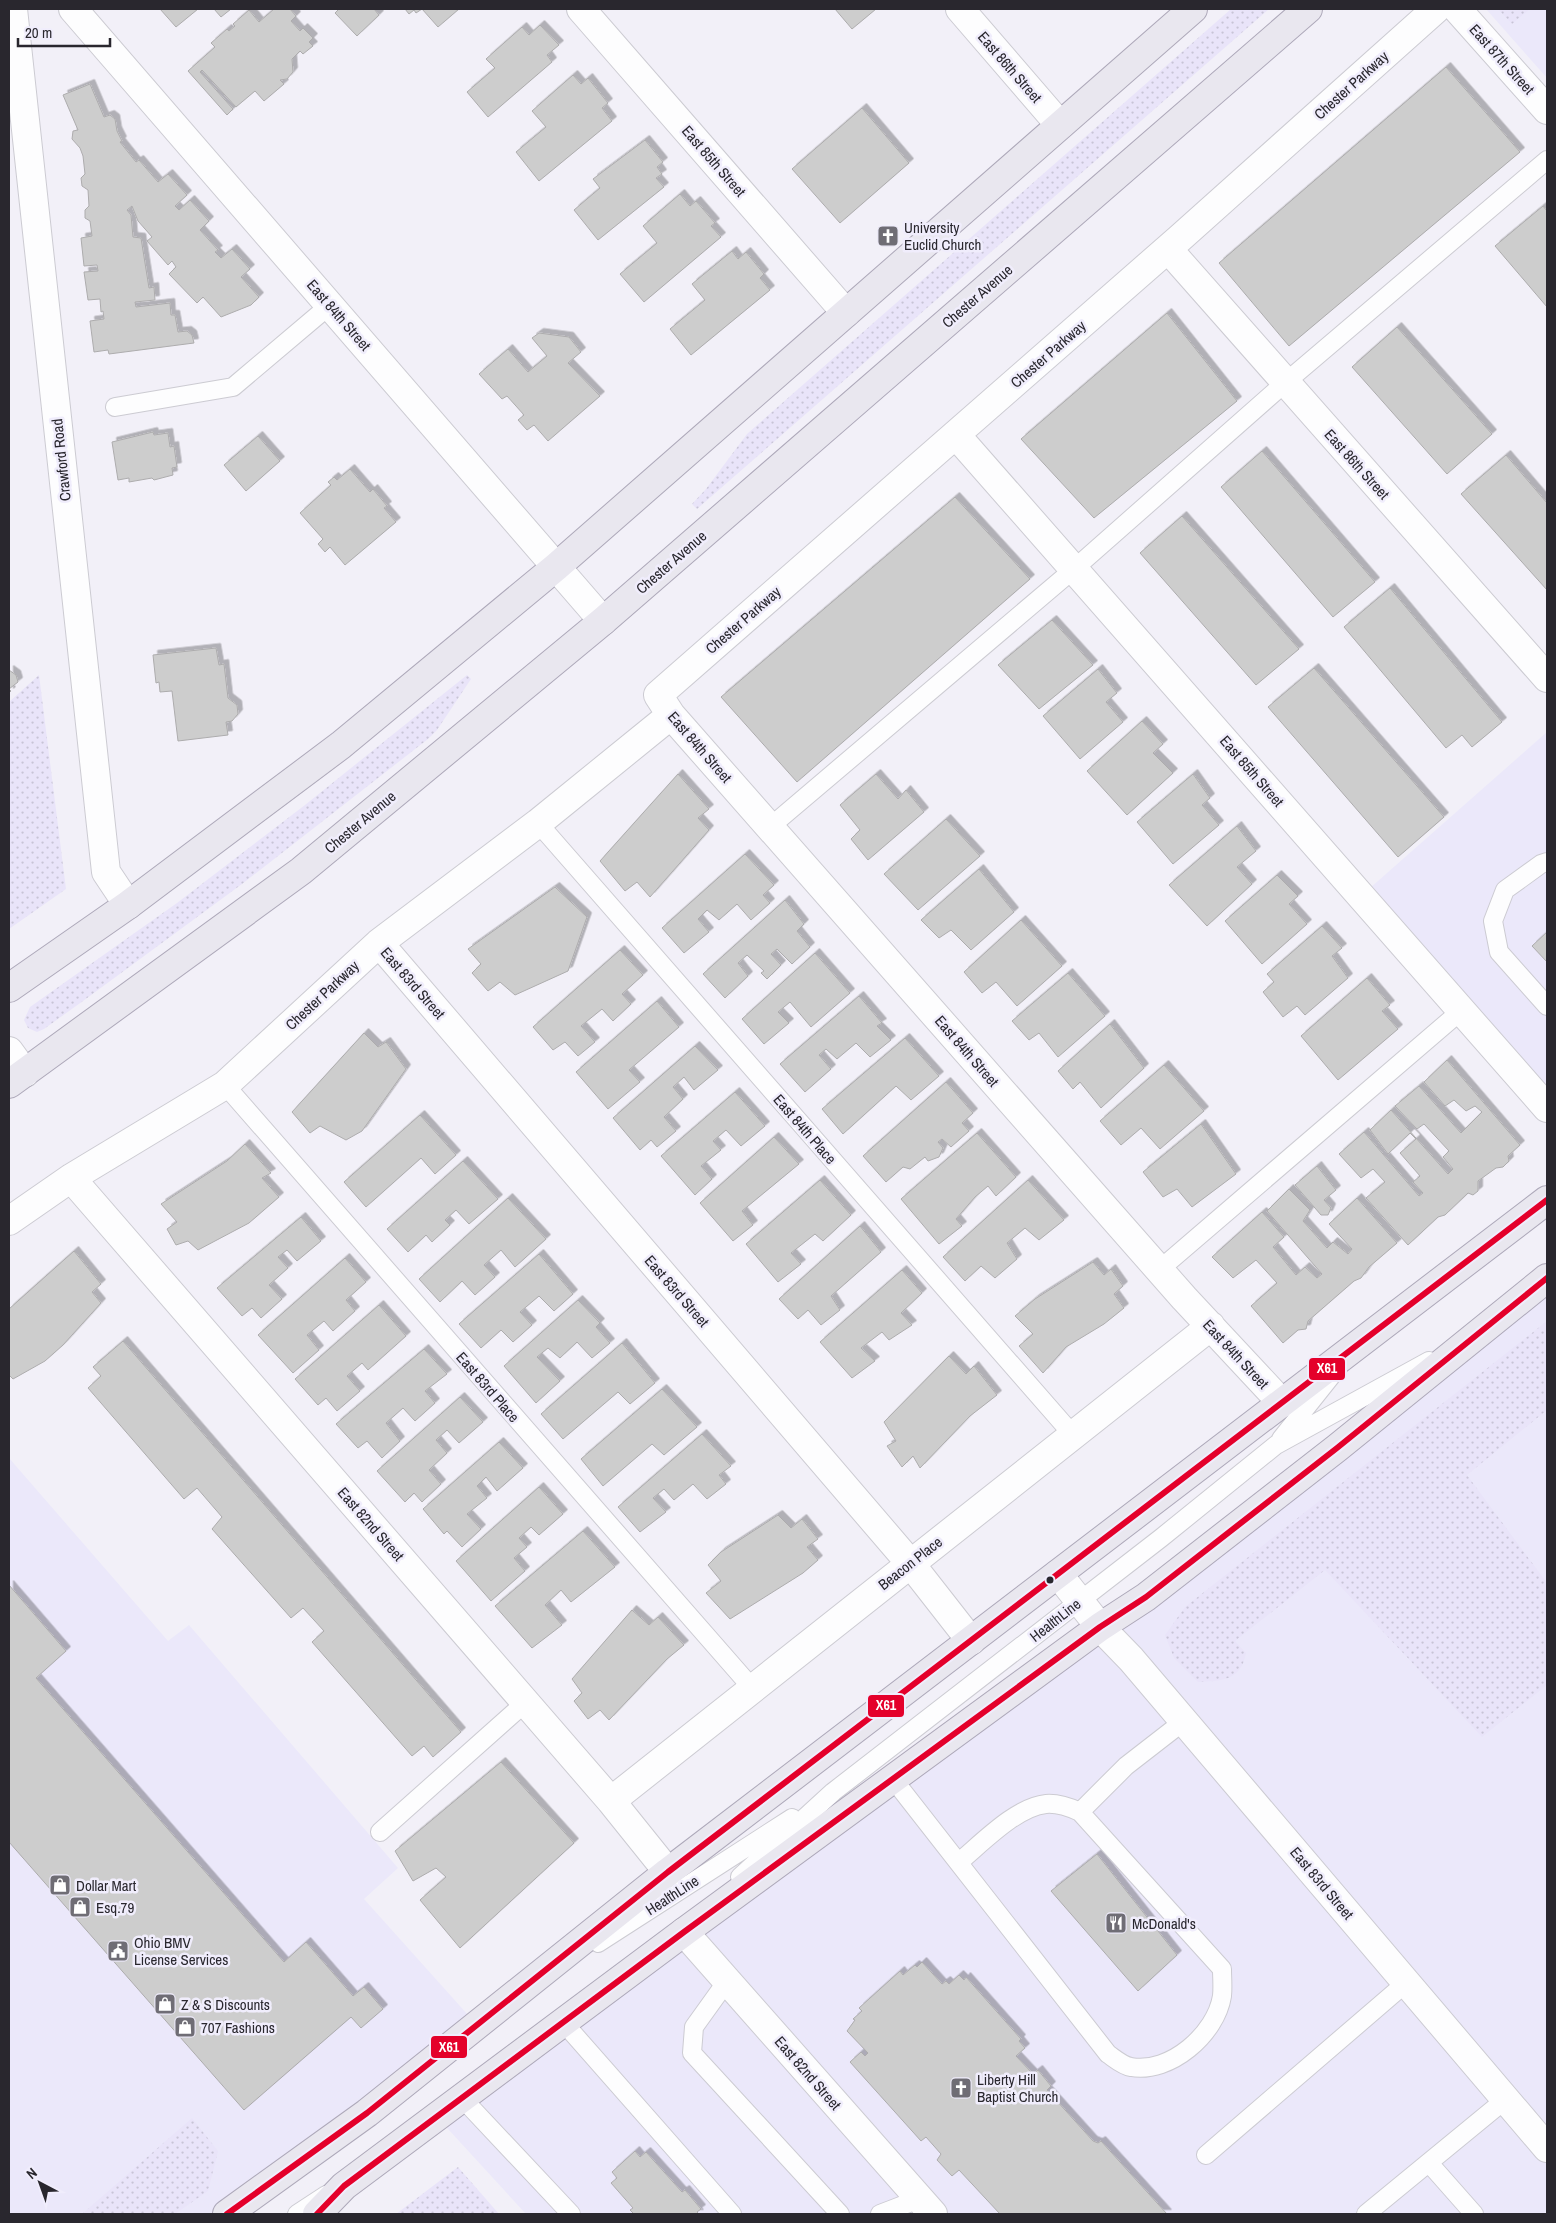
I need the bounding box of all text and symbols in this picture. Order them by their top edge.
scale bar [18,15,110,47]
street label: East 87th Street [1465,19,1540,99]
text: 20 m [25,22,52,43]
street label: East 86th Street [973,27,1047,108]
street label: Chester Parkway [1309,45,1393,124]
street label: East 85th Street [677,121,751,202]
place label: University Euclid Church [904,217,981,255]
church icon: University Euclid Church [876,224,900,248]
street label: Chester Avenue [937,259,1017,333]
street label: East 84th Street [302,275,376,356]
street label: Chester Parkway [1006,315,1091,393]
street label: Crawford Road [46,418,76,502]
street label: East 86th Street [1320,424,1395,504]
street label: Chester Avenue [631,525,711,599]
street label: Chester Parkway [701,581,786,659]
street label: East 84th Street [663,707,737,788]
street label: East 85th Street [1215,731,1289,812]
street label: Chester Avenue [320,786,400,858]
street label: East 83rd Street [376,943,450,1024]
street label: Chester Parkway [281,955,364,1035]
street label: East 84th Street [930,1011,1004,1092]
street label: East 84th Place [769,1090,841,1169]
street label: East 83rd Street [640,1251,714,1332]
street label: East 84th Street [1198,1315,1274,1394]
street label: East 83rd Place [452,1347,525,1427]
line badge: X61 [1308,1357,1346,1381]
text: X61 [1317,1359,1338,1377]
street label: East 82nd Street [333,1483,409,1566]
street label: Beacon Place [874,1531,946,1595]
unlabelled marker [1045,1575,1055,1585]
street label: HealthLine [1025,1593,1085,1647]
line badge: X61 [867,1694,905,1718]
text: X61 [876,1696,897,1714]
street label: East 83rd Street [1285,1842,1359,1924]
street label: HealthLine [641,1870,703,1920]
shop icon: Dollar Mart [48,1873,72,1897]
place label: Dollar Mart [76,1875,137,1896]
shop icon: Esq.79 [68,1895,92,1919]
place label: Esq.79 [96,1897,134,1918]
restaurant icon: McDonald's [1104,1911,1128,1935]
place label: McDonald's [1132,1913,1196,1934]
place label: Ohio BMV License Services [134,1932,228,1970]
public building icon: Ohio BMV License Services [106,1939,130,1963]
shop icon: Z & S Discounts [153,1992,177,2016]
place label: Z & S Discounts [181,1994,270,2015]
shop icon: 707 Fashions [173,2015,197,2039]
place label: 707 Fashions [201,2017,275,2038]
street label: East 82nd Street [770,2032,846,2115]
line badge: X61 [430,2035,468,2059]
text: X61 [439,2038,460,2056]
place label: Liberty Hill Baptist Church [977,2069,1058,2107]
church icon: Liberty Hill Baptist Church [949,2076,973,2100]
north arrow [15,2158,65,2208]
text: N [22,2164,41,2183]

